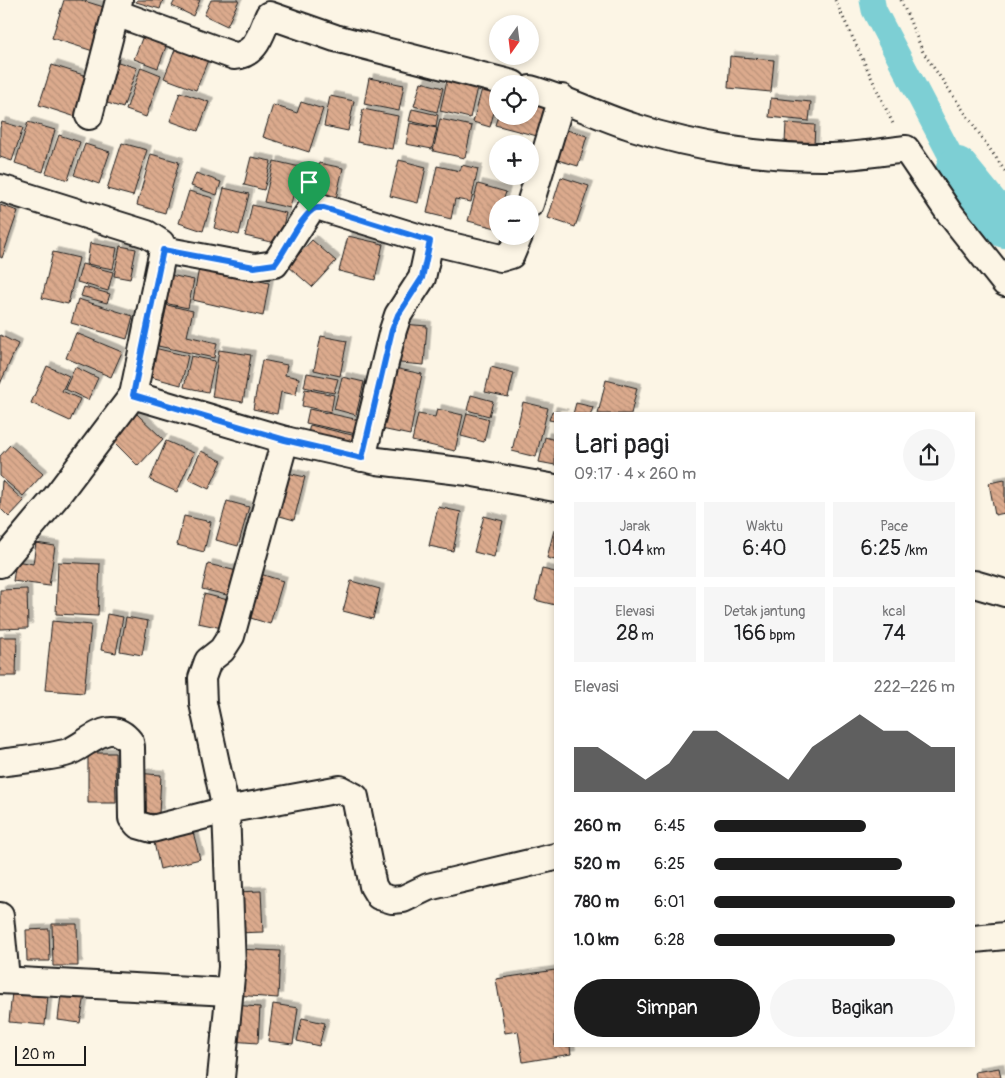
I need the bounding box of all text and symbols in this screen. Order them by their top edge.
north arrow [489,15,539,65]
map controls [489,15,539,245]
button: locate [489,75,539,125]
button: + [489,135,539,185]
pin [288,161,330,212]
icon: arrive [295,168,323,196]
button: − [489,195,539,245]
text: Lari pagi [574,427,669,462]
button: share [903,429,955,481]
text: 09:17 · 4 × 260 m [574,464,696,484]
text: Jarak [620,518,650,535]
text: Waktu [746,518,783,535]
text: Pace [880,518,908,535]
text: 1.04 [605,535,644,562]
text: 6:40 [742,535,787,562]
text: 6:25 [861,535,901,562]
text: km [644,542,665,559]
text: /km [901,542,928,559]
text: Elevasi [615,603,654,620]
text: Detak jantung [724,603,805,620]
text: kcal [883,603,906,620]
text: 28 [616,620,638,647]
text: 166 [734,620,766,647]
text: 74 [883,620,906,647]
text: m [638,627,654,644]
text: bpm [766,627,795,644]
text: Elevasi [574,677,619,697]
text: 222–226 m [874,677,955,697]
text: 260 m [574,816,621,836]
text: 6:45 [654,816,686,836]
text: 520 m [574,854,620,874]
text: 6:25 [654,854,685,874]
text: 780 m [574,892,619,912]
text: 6:01 [654,892,685,912]
text: 1.0 km [574,930,619,950]
text: 6:28 [654,930,685,950]
button: Simpan [574,979,760,1037]
button: Bagikan [770,979,955,1037]
scale bar [15,1043,86,1066]
text: 20 m [22,1046,55,1063]

